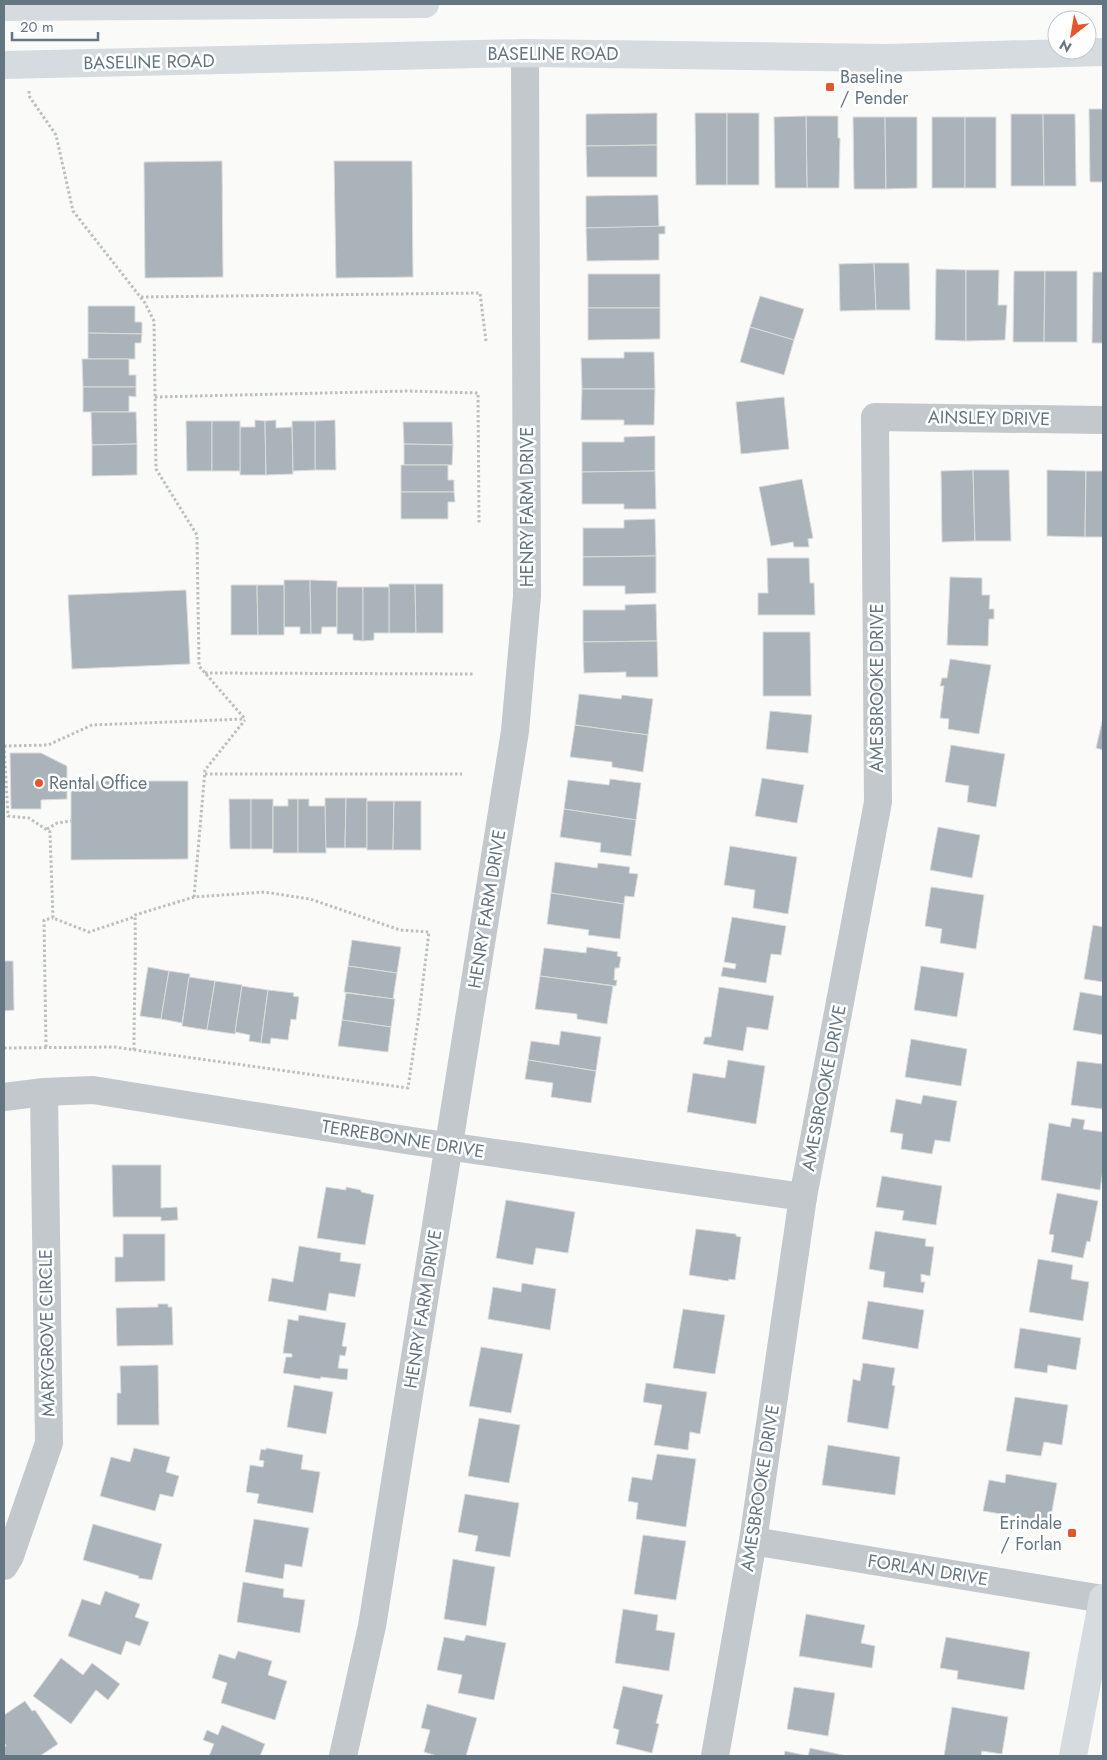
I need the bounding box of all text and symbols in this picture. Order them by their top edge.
scale bar [12,10,99,42]
north arrow [1047,10,1097,60]
text: 20 m [20,16,54,38]
text: N [1055,35,1075,58]
street label: BASELINE ROAD [487,41,619,67]
street label: BASELINE ROAD [83,48,215,76]
place label: Baseline / Pender [840,64,909,111]
marker: Baseline / Pender [824,81,836,93]
street label: AINSLEY DRIVE [928,404,1050,432]
street label: HENRY FARM DRIVE [514,427,540,587]
street label: AMESBROOKE DRIVE [864,604,890,772]
place label: Rental Office [49,770,147,796]
marker: Rental Office [33,777,45,789]
street label: HENRY FARM DRIVE [462,828,512,990]
street label: AMESBROOKE DRIVE [795,1003,853,1173]
street label: TERREBONNE DRIVE [320,1113,486,1165]
street label: HENRY FARM DRIVE [398,1228,448,1390]
street label: MARYGROVE CIRCLE [33,1249,61,1417]
street label: AMESBROOKE DRIVE [734,1403,786,1573]
place label: Erindale / Forlan [999,1510,1062,1557]
marker: Erindale / Forlan [1066,1527,1078,1539]
street label: FORLAN DRIVE [866,1548,990,1592]

